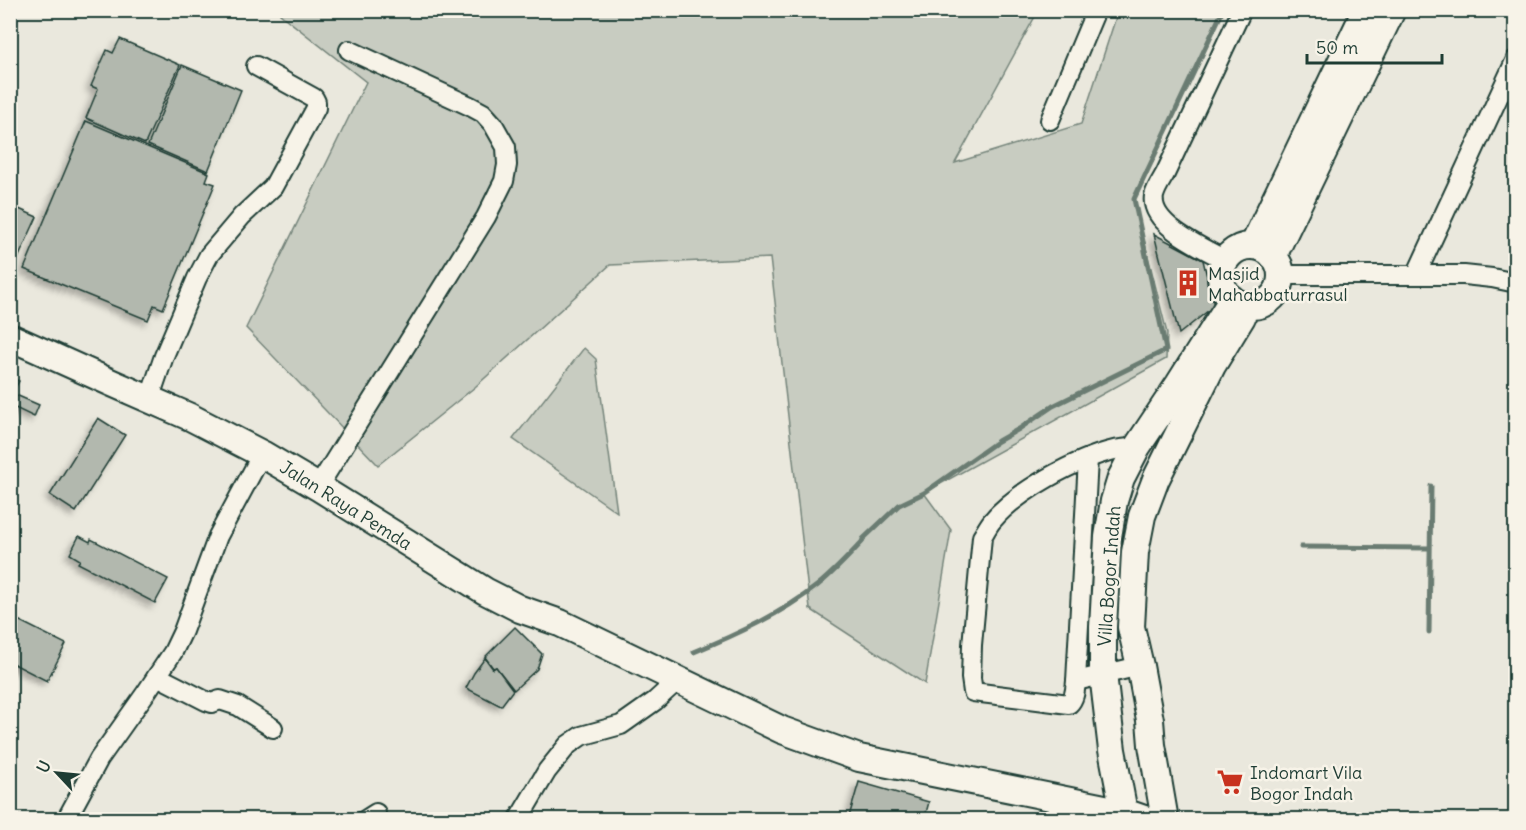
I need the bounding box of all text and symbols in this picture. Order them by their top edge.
scale bar [1307,27,1442,65]
text: 50 m [1316,36,1358,59]
place label: Masjid Mahabbaturrasul [1208,262,1348,306]
building icon: Masjid Mahabbaturrasul [1173,268,1203,298]
street label: Jalan Raya Pemda [276,455,416,555]
street label: Villa Bogor Indah [1093,505,1125,647]
north arrow [27,743,87,803]
text: U [32,757,55,776]
place label: Indomart Vila Bogor Indah [1250,761,1362,805]
supermarket icon: Indomart Vila Bogor Indah [1215,767,1245,797]

